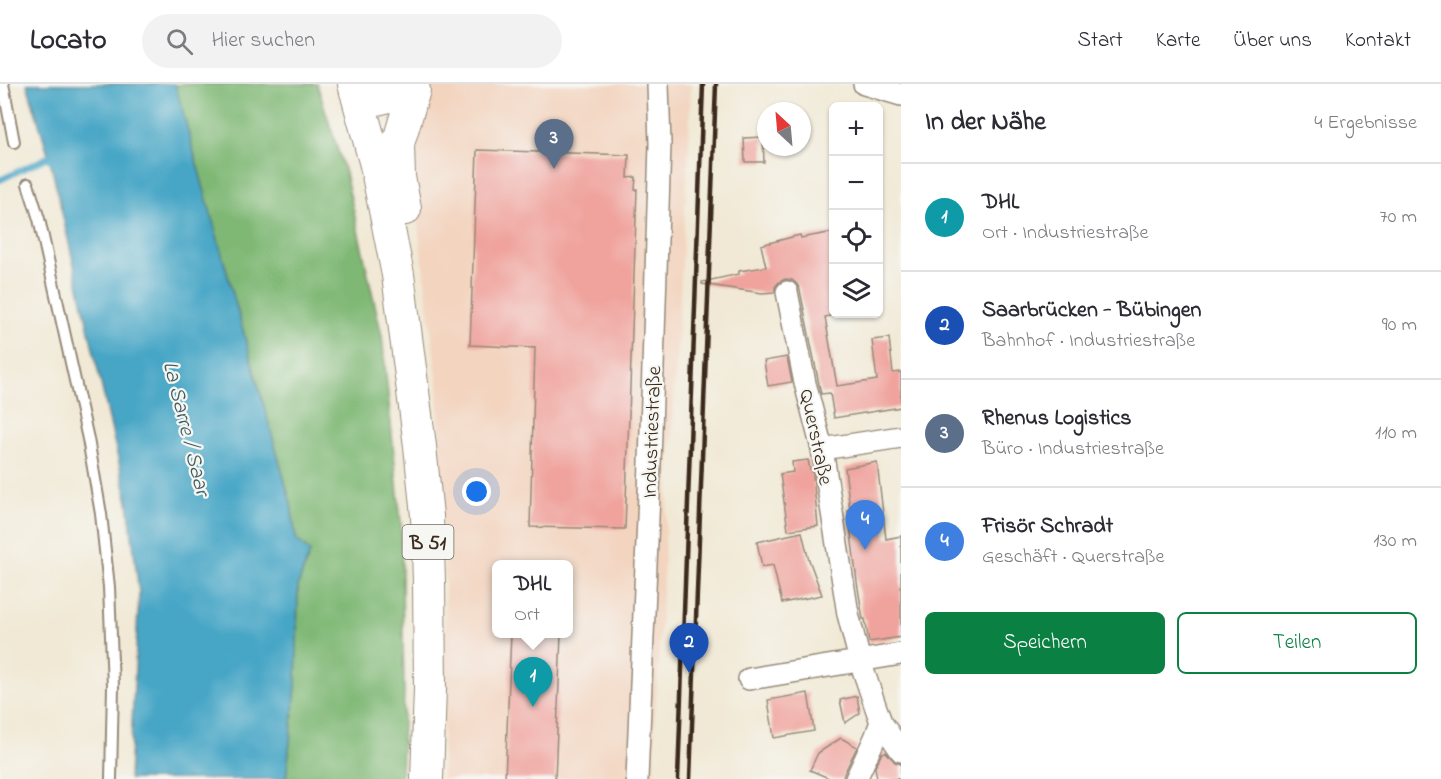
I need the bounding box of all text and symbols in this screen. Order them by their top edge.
search box [142,14,562,68]
text: Locato [30,21,106,62]
icon: search [163,25,196,58]
text: Hier suchen [211,25,315,57]
text: Start [1077,26,1123,56]
text: Karte [1156,26,1200,56]
text: Über uns [1233,26,1312,56]
text: Kontakt [1345,26,1411,56]
north arrow [757,102,811,156]
map controls [829,102,883,318]
button: + [829,102,883,156]
text: In der Nähe [925,104,1046,142]
text: 4 Ergebnisse [1314,109,1417,138]
pin: 3 [534,120,574,169]
button: − [829,156,883,210]
text: DHL [982,187,1019,219]
text: 1 [941,203,948,232]
text: 70 m [1380,203,1417,232]
button: locate [829,210,883,264]
text: Ort · Industriestraße [982,219,1148,248]
button: layers [829,264,883,318]
text: Saarbrücken - Bübingen [982,295,1201,327]
text: 2 [940,311,949,340]
text: 90 m [1382,311,1417,340]
text: Bahnhof · Industriestraße [982,327,1195,356]
water label: La Sarre / Saar [153,358,218,502]
street label: Industriestraße [636,365,670,499]
street label: Querstraße [790,387,840,489]
text: Rhenus Logistics [982,403,1132,435]
text: 3 [940,419,949,448]
text: 110 m [1375,419,1417,448]
text: Büro · Industriestraße [982,435,1164,464]
your location [462,477,491,506]
pin: 4 [846,500,884,550]
text: Frisör Schradt [982,511,1113,543]
road number: B 51 [402,525,454,559]
text: 4 [940,527,949,556]
text: 130 m [1373,527,1417,556]
text: Geschäft · Querstraße [982,543,1164,572]
popup [492,560,573,638]
text: DHL [514,569,551,601]
text: Ort [514,601,540,630]
button: Speichern [925,612,1165,674]
button: Teilen [1177,612,1417,674]
pin: 2 [670,624,708,673]
pin: 1 [514,658,552,707]

